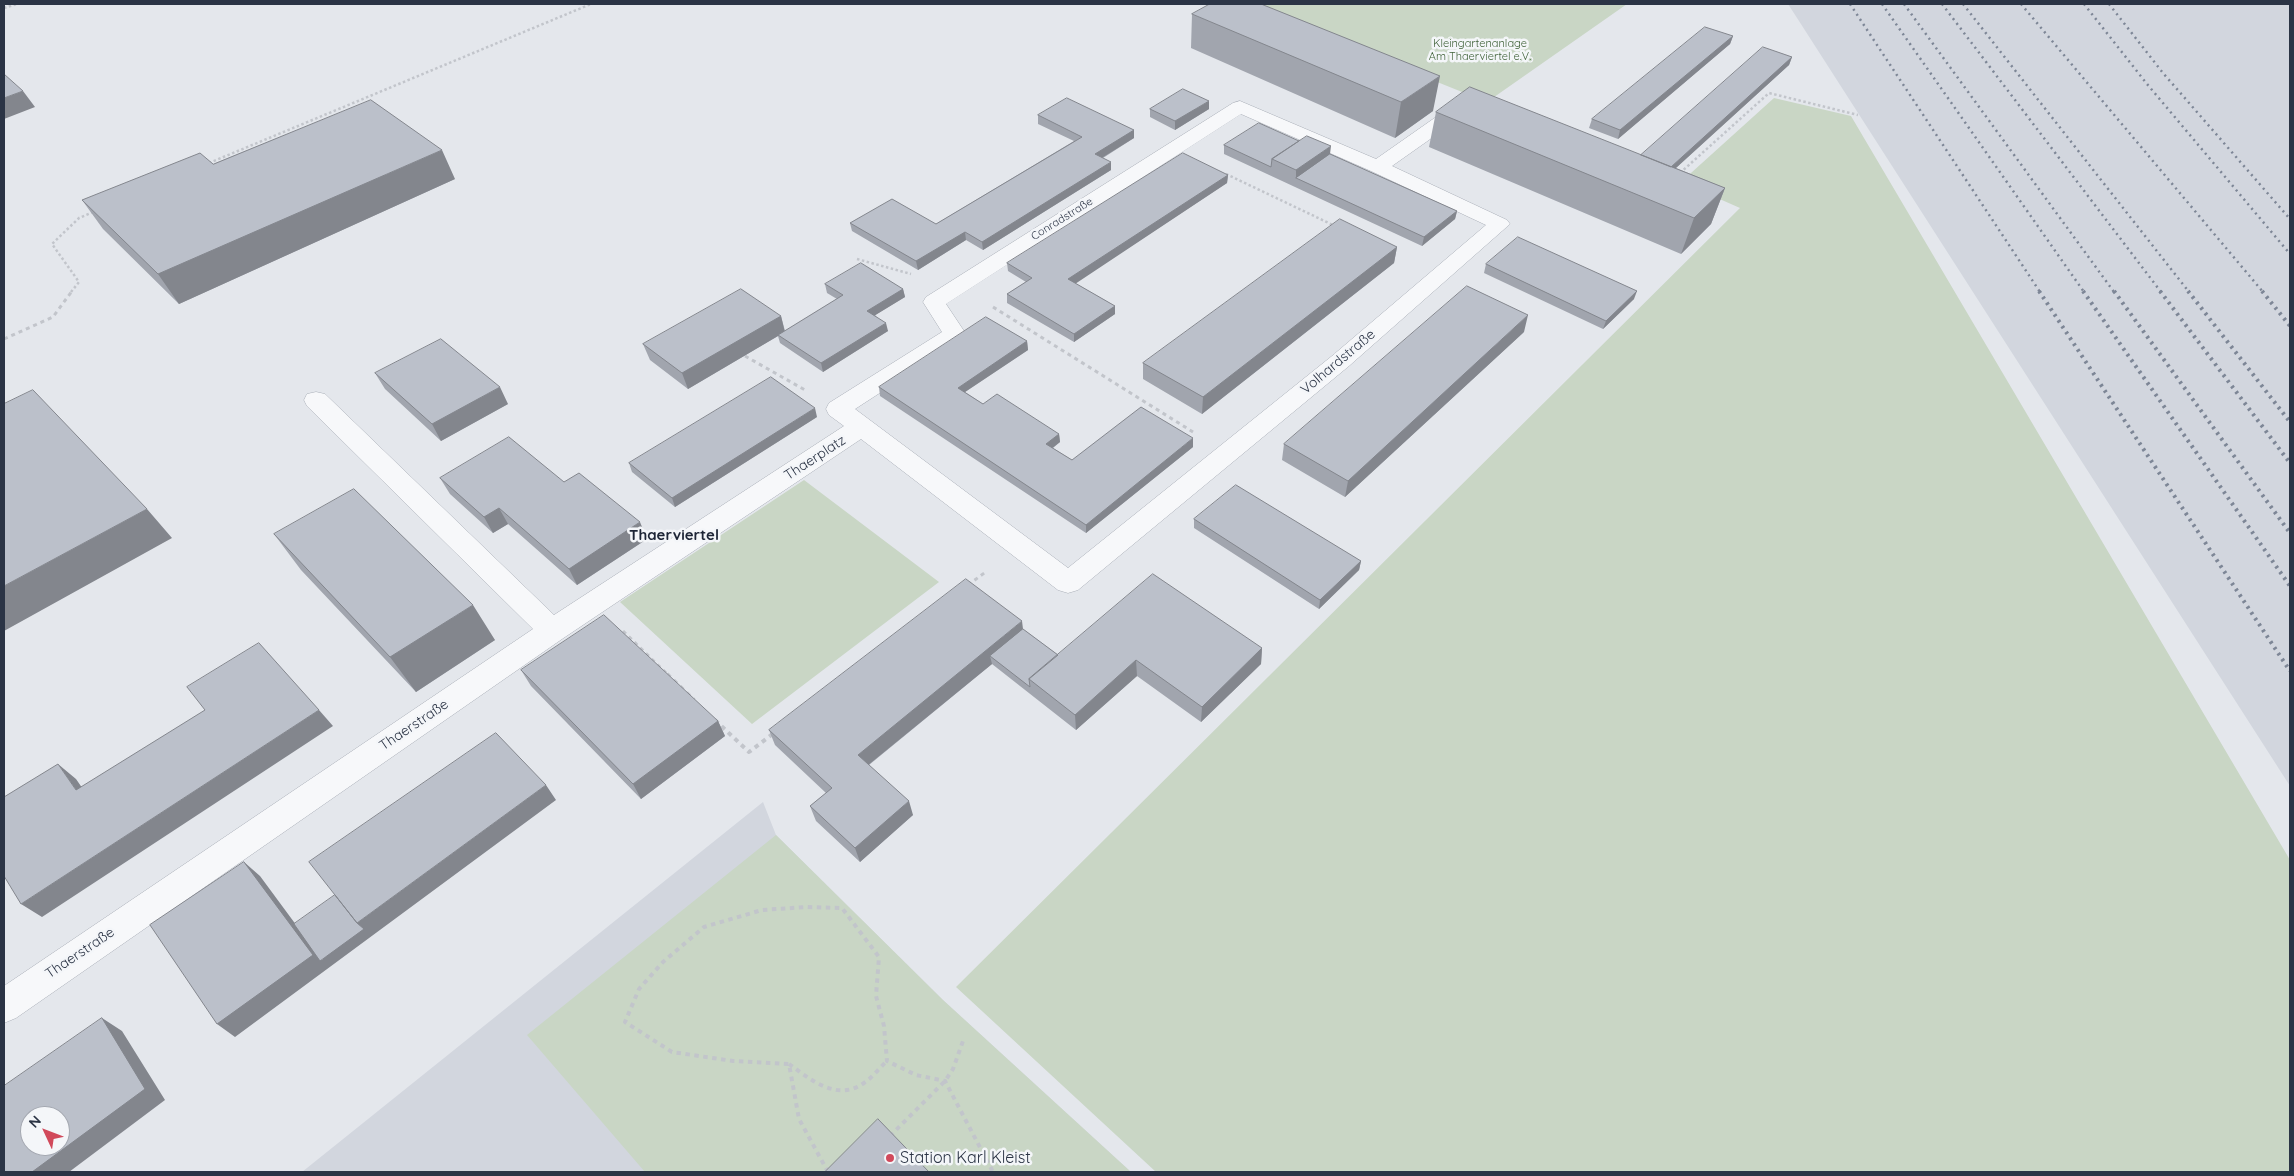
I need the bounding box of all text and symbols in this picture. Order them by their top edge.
park label: Kleingartenanlage Am Thaerviertel e.V. [1429,37,1531,63]
street label: Conradstraße [1029,195,1095,243]
street label: Volhardstraße [1297,326,1379,398]
street label: Thaerplatz [781,432,849,484]
district label: Thaerviertel [629,526,719,544]
street label: Thaerstraße [376,696,452,754]
street label: Thaerstraße [42,924,118,982]
north arrow [20,1106,70,1156]
text: N [25,1112,45,1131]
place label: Station Karl Kleist [900,1148,1031,1168]
marker: Station Karl Kleist [884,1152,896,1164]

